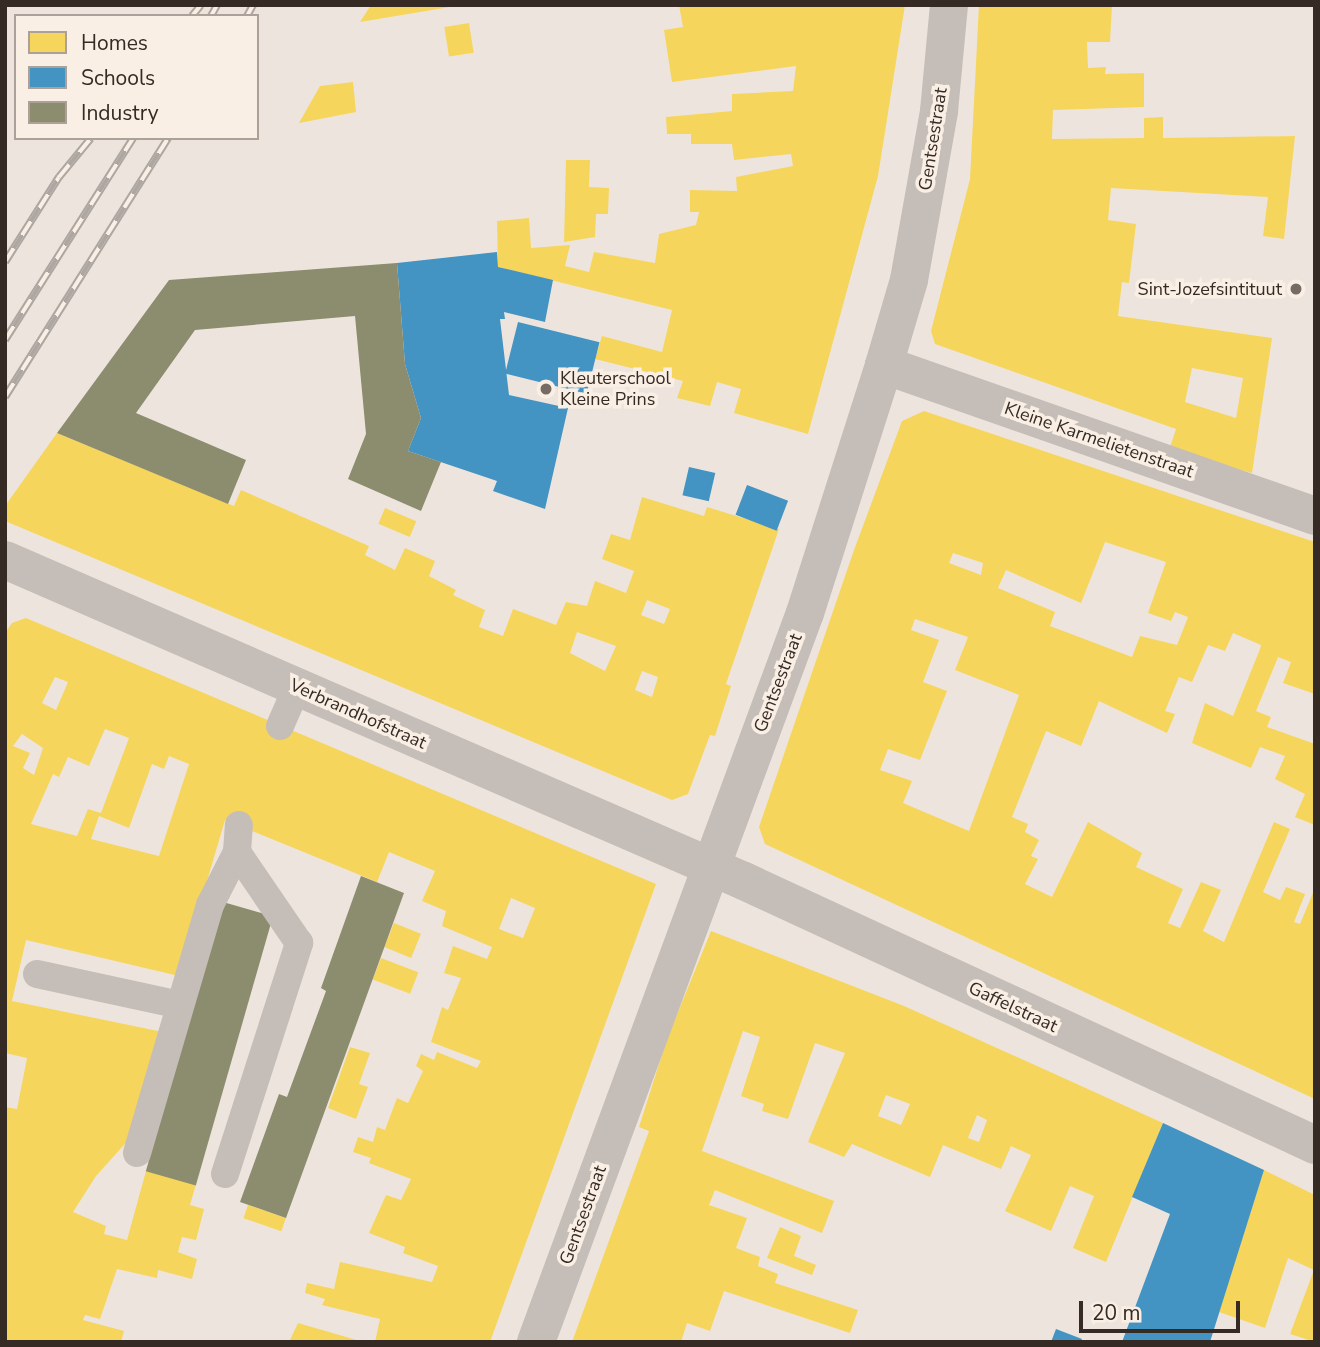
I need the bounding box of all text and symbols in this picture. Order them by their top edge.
legend [14,14,259,140]
text: Homes [81,29,148,57]
text: Schools [81,64,155,92]
street label: Gentsestraat [914,86,952,192]
text: Industry [81,99,159,127]
place label: Sint-Jozefsintituut [1138,278,1282,300]
marker: Sint-Jozefsintituut [1288,281,1304,297]
place label: Kleuterschool Kleine Prins [560,368,671,410]
marker: Kleuterschool Kleine Prins [538,381,554,397]
street label: Kleine Karmelietenstraat [1002,397,1196,483]
street label: Gentsestraat [749,631,807,735]
street label: Verbrandhofstraat [286,674,430,754]
street label: Gaffelstraat [965,977,1061,1037]
street label: Gentsestraat [555,1162,611,1268]
scale bar [1082,1288,1243,1332]
text: 20 m [1092,1299,1141,1327]

